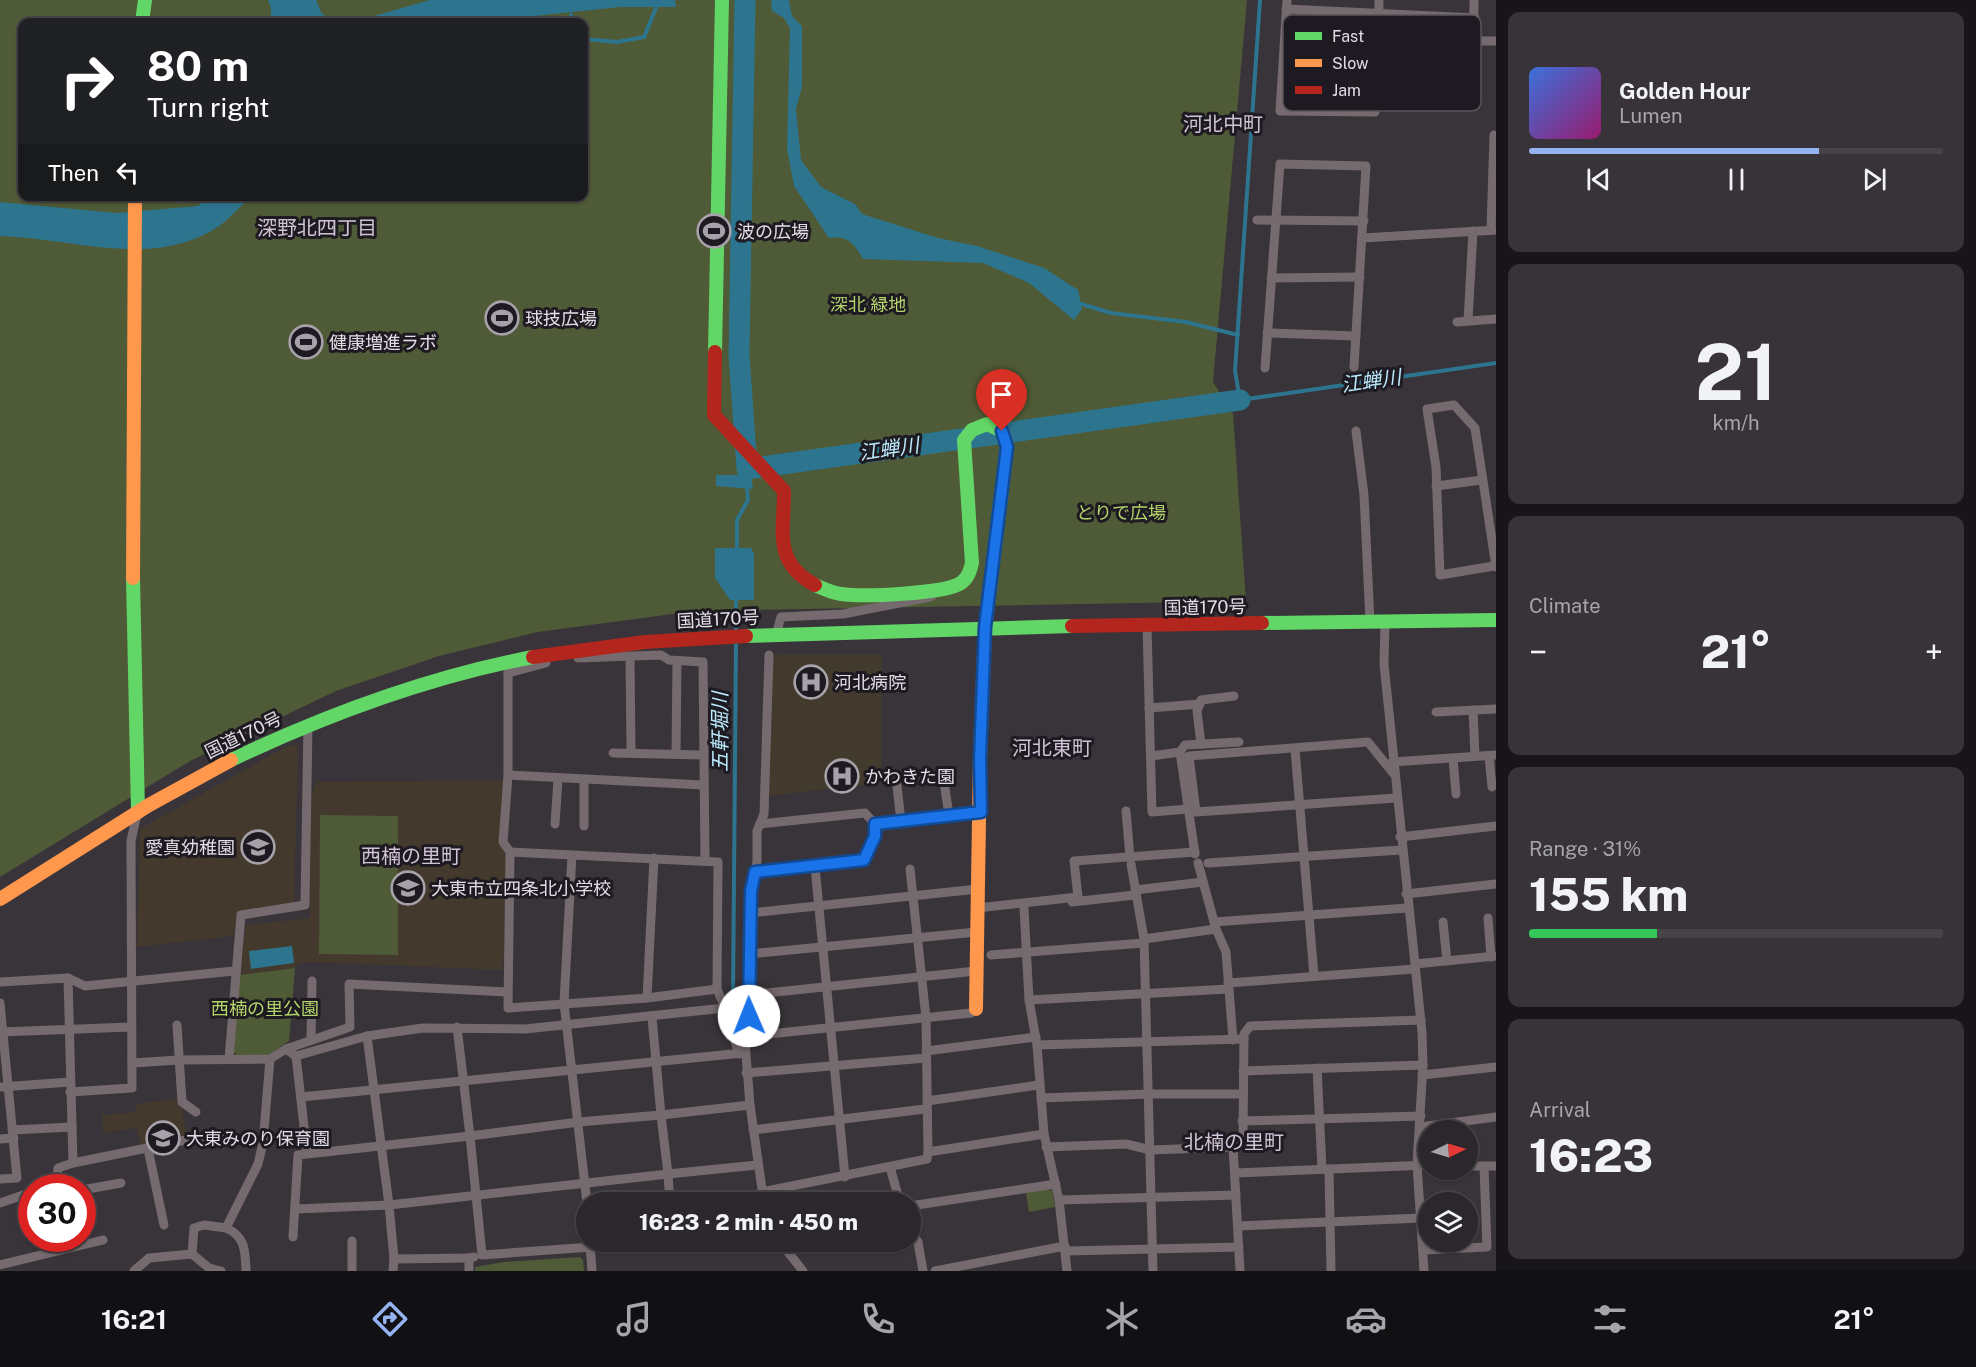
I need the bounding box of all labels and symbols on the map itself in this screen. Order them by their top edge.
legend [1283,15,1481,111]
text: Fast [1332,27,1364,46]
text: Slow [1332,54,1369,73]
text: Jam [1332,81,1361,100]
district label: 河北中町 [1183,112,1263,136]
sports icon: 波の広場 [696,213,732,249]
district label: 深野北四丁目 [257,216,377,240]
place label: 波の広場 [737,221,809,242]
park label: 深北 緑地 [830,294,906,315]
sports icon: 球技広場 [484,300,520,336]
place label: 球技広場 [525,308,597,329]
sports icon: 健康増進ラボ [288,324,324,360]
place label: 健康増進ラボ [329,332,437,353]
water label: 江蝉川 [1340,365,1404,397]
pin [976,369,1027,431]
water label: 江蝉川 [858,433,922,465]
park label: とりで広場 [1076,502,1166,523]
street label: 国道170号 [1163,596,1247,618]
street label: 国道170号 [676,606,760,632]
hospital icon: 河北病院 [793,664,829,700]
place label: 河北病院 [834,672,906,693]
water label: 五軒堀川 [708,690,732,772]
street label: 国道170号 [201,707,285,763]
district label: 河北東町 [1012,736,1092,760]
hospital icon: かわきた園 [824,758,860,794]
place label: かわきた園 [865,766,955,787]
school or university icon: 愛真幼稚園 [240,829,276,865]
place label: 愛真幼稚園 [145,837,235,858]
district label: 西楠の里町 [361,844,461,868]
school or university icon: 大東市立四条北小学校 [390,870,426,906]
place label: 大東市立四条北小学校 [431,878,611,899]
position arrow [717,984,781,1048]
park label: 西楠の里公園 [211,998,319,1019]
school or university icon: 大東みのり保育園 [145,1120,181,1156]
north arrow [1418,1120,1478,1180]
place label: 大東みのり保育園 [186,1128,330,1149]
district label: 北楠の里町 [1184,1130,1284,1154]
speed limit sign: 30 [18,1174,96,1252]

